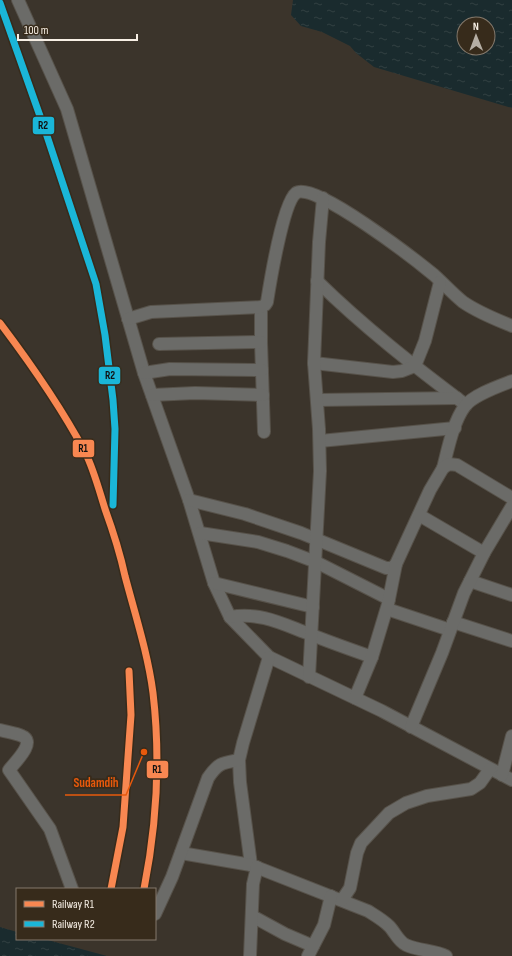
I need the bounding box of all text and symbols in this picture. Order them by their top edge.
scale bar [18,16,137,42]
north arrow [456,16,496,56]
text: N [473,20,479,33]
text: 100 m [24,23,49,38]
line badge: R2 [32,116,55,135]
text: R2 [38,119,48,132]
line badge: R2 [98,366,121,385]
text: R2 [105,369,115,382]
line badge: R1 [72,439,95,458]
text: R1 [78,442,89,455]
line badge: R1 [146,760,169,779]
text: R1 [152,763,163,776]
callout: Sudamdih [65,770,126,795]
text: Sudamdih [73,775,119,791]
legend [16,888,156,940]
text: Railway R1 [52,897,95,912]
text: Railway R2 [52,917,95,932]

